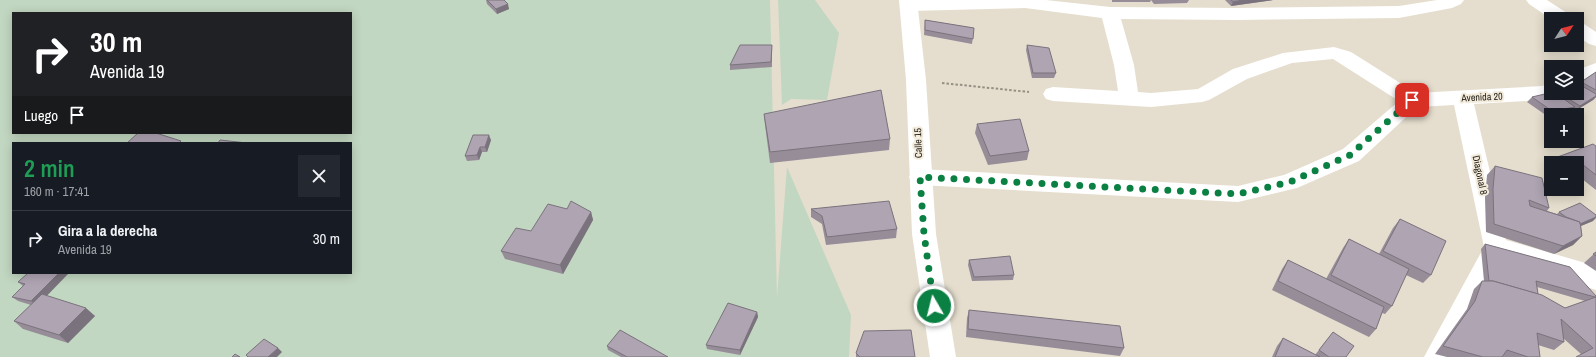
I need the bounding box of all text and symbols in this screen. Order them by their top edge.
north arrow [1544,12,1584,52]
map controls [1544,12,1584,196]
text: 30 m [90,23,142,61]
icon: right [24,28,76,80]
text: Avenida 19 [90,59,164,84]
button: layers [1544,60,1584,100]
pin [1395,83,1429,117]
icon: arrive [1401,89,1423,111]
street label: Avenida 20 [1460,89,1503,105]
icon: arrive [66,104,88,126]
text: Luego [24,105,58,126]
button: + [1544,108,1584,148]
street label: Calle 15 [911,127,925,158]
text: 2 min [24,152,75,184]
street label: Diagonal 8 [1470,154,1491,196]
button: close [298,155,340,197]
button: − [1544,156,1584,196]
text: 160 m · 17:41 [24,183,89,200]
text: Gira a la derecha [58,220,157,241]
icon: right [24,228,46,250]
text: 30 m [313,228,340,249]
text: Avenida 19 [58,241,112,258]
position arrow [913,285,955,327]

